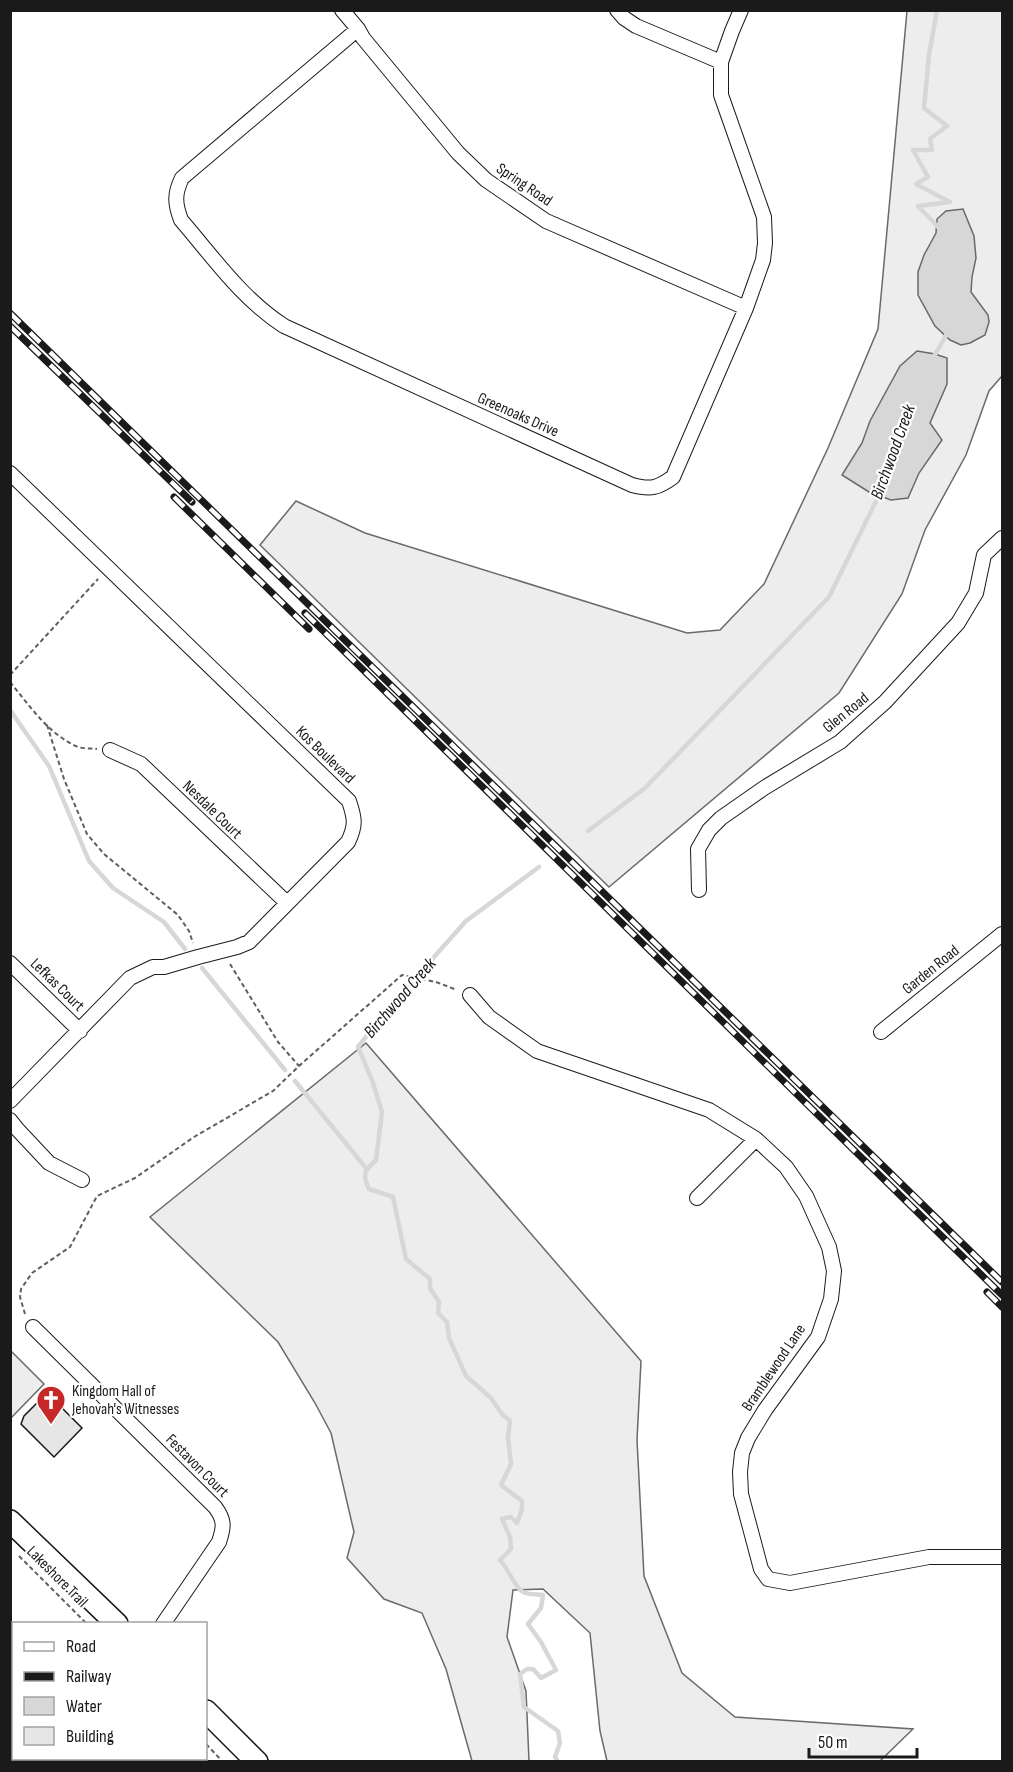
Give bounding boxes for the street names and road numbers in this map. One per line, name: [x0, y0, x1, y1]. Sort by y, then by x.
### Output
street label: Spring Road: [492, 159, 556, 211]
street label: Greenoaks Drive: [474, 389, 562, 441]
street label: Glen Road: [819, 689, 873, 737]
street label: Kos Boulevard: [292, 722, 358, 788]
street label: Nesdale Court: [178, 777, 246, 843]
street label: Garden Road: [899, 941, 963, 999]
street label: Lefkas Court: [26, 955, 88, 1016]
street label: Bramblewood Lane: [738, 1321, 810, 1415]
street label: Festavon Court: [161, 1430, 233, 1502]
street label: Lakeshore Trail: [22, 1542, 92, 1612]

